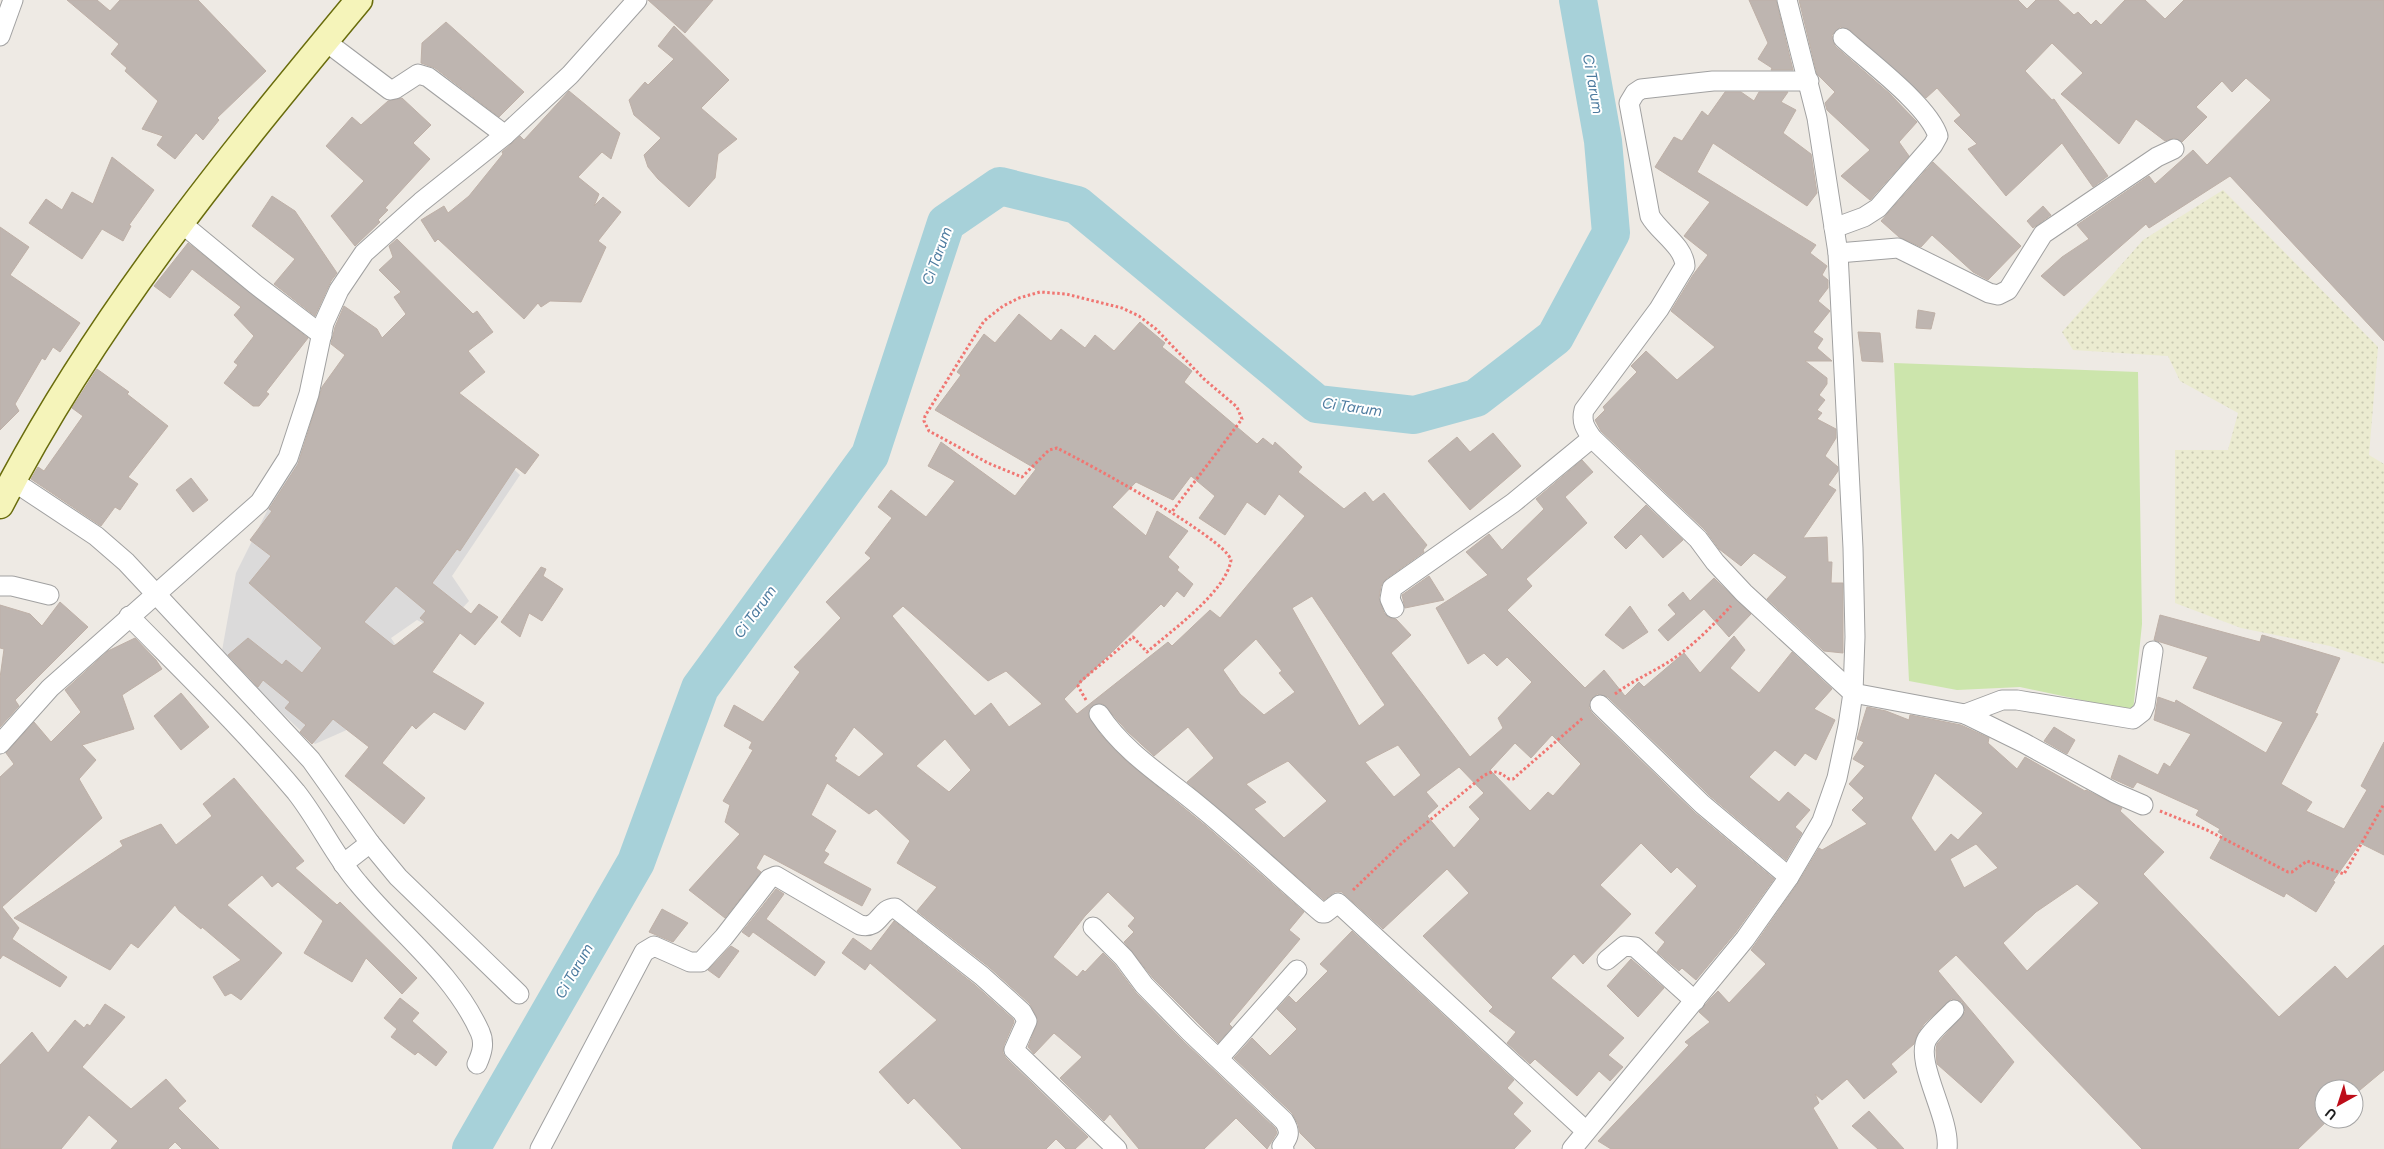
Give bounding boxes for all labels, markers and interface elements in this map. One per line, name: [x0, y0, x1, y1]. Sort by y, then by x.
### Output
water label: Ci Tarum: [1579, 53, 1607, 116]
water label: Ci Tarum: [918, 224, 956, 287]
water label: Ci Tarum: [1321, 394, 1383, 420]
water label: Ci Tarum: [730, 582, 780, 642]
water label: Ci Tarum: [551, 940, 597, 1002]
north arrow: [2314, 1079, 2364, 1129]
text: U: [2322, 1104, 2340, 1123]

